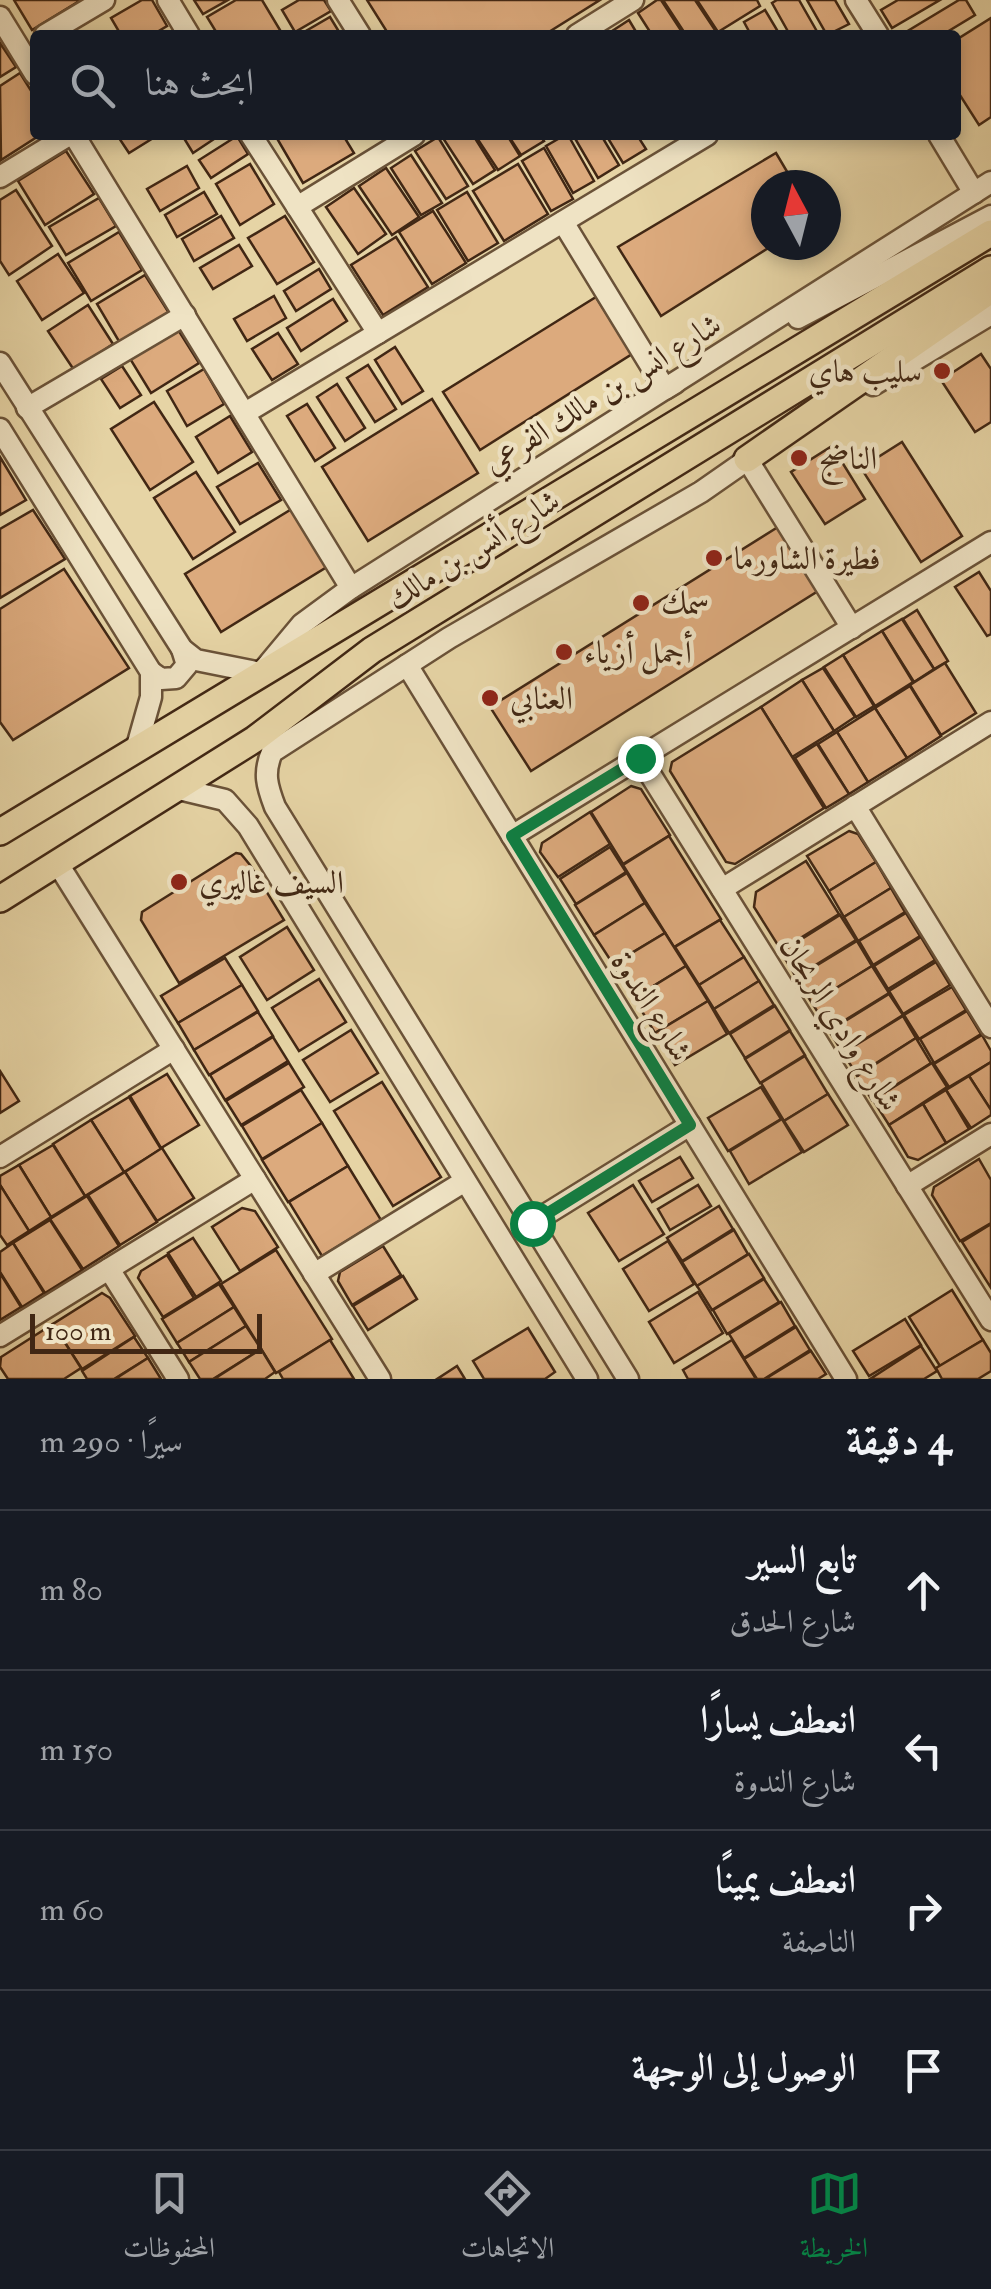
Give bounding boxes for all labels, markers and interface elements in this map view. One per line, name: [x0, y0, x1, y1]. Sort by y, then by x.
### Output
search box: [30, 30, 961, 140]
icon: search: [65, 58, 120, 113]
text: ابحث هنا: [145, 59, 254, 107]
north arrow: [751, 170, 841, 260]
street label: شارع انس بن مالك الفرعي: [476, 305, 732, 488]
place label: سليب هاي: [808, 352, 922, 396]
marker: سليب هاي: [931, 360, 953, 382]
place label: الناضج: [819, 439, 877, 485]
marker: الناضج: [788, 447, 810, 469]
street label: شارع أنس بن مالك: [378, 478, 571, 624]
place label: فطيرة الشاورما: [734, 539, 881, 579]
marker: فطيرة الشاورما: [703, 547, 725, 569]
place label: سمك: [661, 584, 710, 624]
marker: سمك: [630, 592, 652, 614]
place label: أجمل أزياء: [584, 630, 692, 675]
marker: أجمل أزياء: [553, 641, 575, 663]
place label: العنابي: [510, 679, 573, 724]
marker: العنابي: [479, 687, 501, 709]
route end: [618, 736, 664, 782]
place label: السيف غاليري: [199, 863, 344, 907]
marker: السيف غاليري: [168, 871, 190, 893]
street label: شارع وادي الريحان: [765, 928, 910, 1122]
street label: شارع الندوة: [597, 944, 701, 1072]
route start: [510, 1201, 556, 1247]
scale bar: [30, 1309, 262, 1354]
text: 100 m: [45, 1314, 111, 1349]
text: 4 دقيقة: [846, 1415, 951, 1467]
text: سيرًا · 290 m: [40, 1422, 183, 1462]
text: تابع السير: [749, 1536, 856, 1584]
icon: ahead: [896, 1563, 951, 1618]
text: 80 m: [40, 1570, 103, 1610]
text: شارع الحدق: [730, 1602, 856, 1642]
text: انعطف يسارًا: [700, 1696, 856, 1744]
icon: left: [896, 1723, 951, 1778]
text: 150 m: [40, 1730, 113, 1770]
text: شارع الندوة: [734, 1762, 856, 1802]
text: انعطف يمينًا: [716, 1856, 856, 1904]
icon: right: [896, 1883, 951, 1938]
text: 60 m: [40, 1890, 104, 1930]
text: الناصفة: [782, 1922, 856, 1962]
icon: arrive: [896, 2043, 951, 2098]
text: الوصول إلى الوجهة: [632, 2044, 856, 2092]
tab: المحفوظات: [123, 2166, 215, 2275]
tab: الاتجاهات: [461, 2166, 554, 2275]
tab: الخريطة: [800, 2166, 868, 2275]

